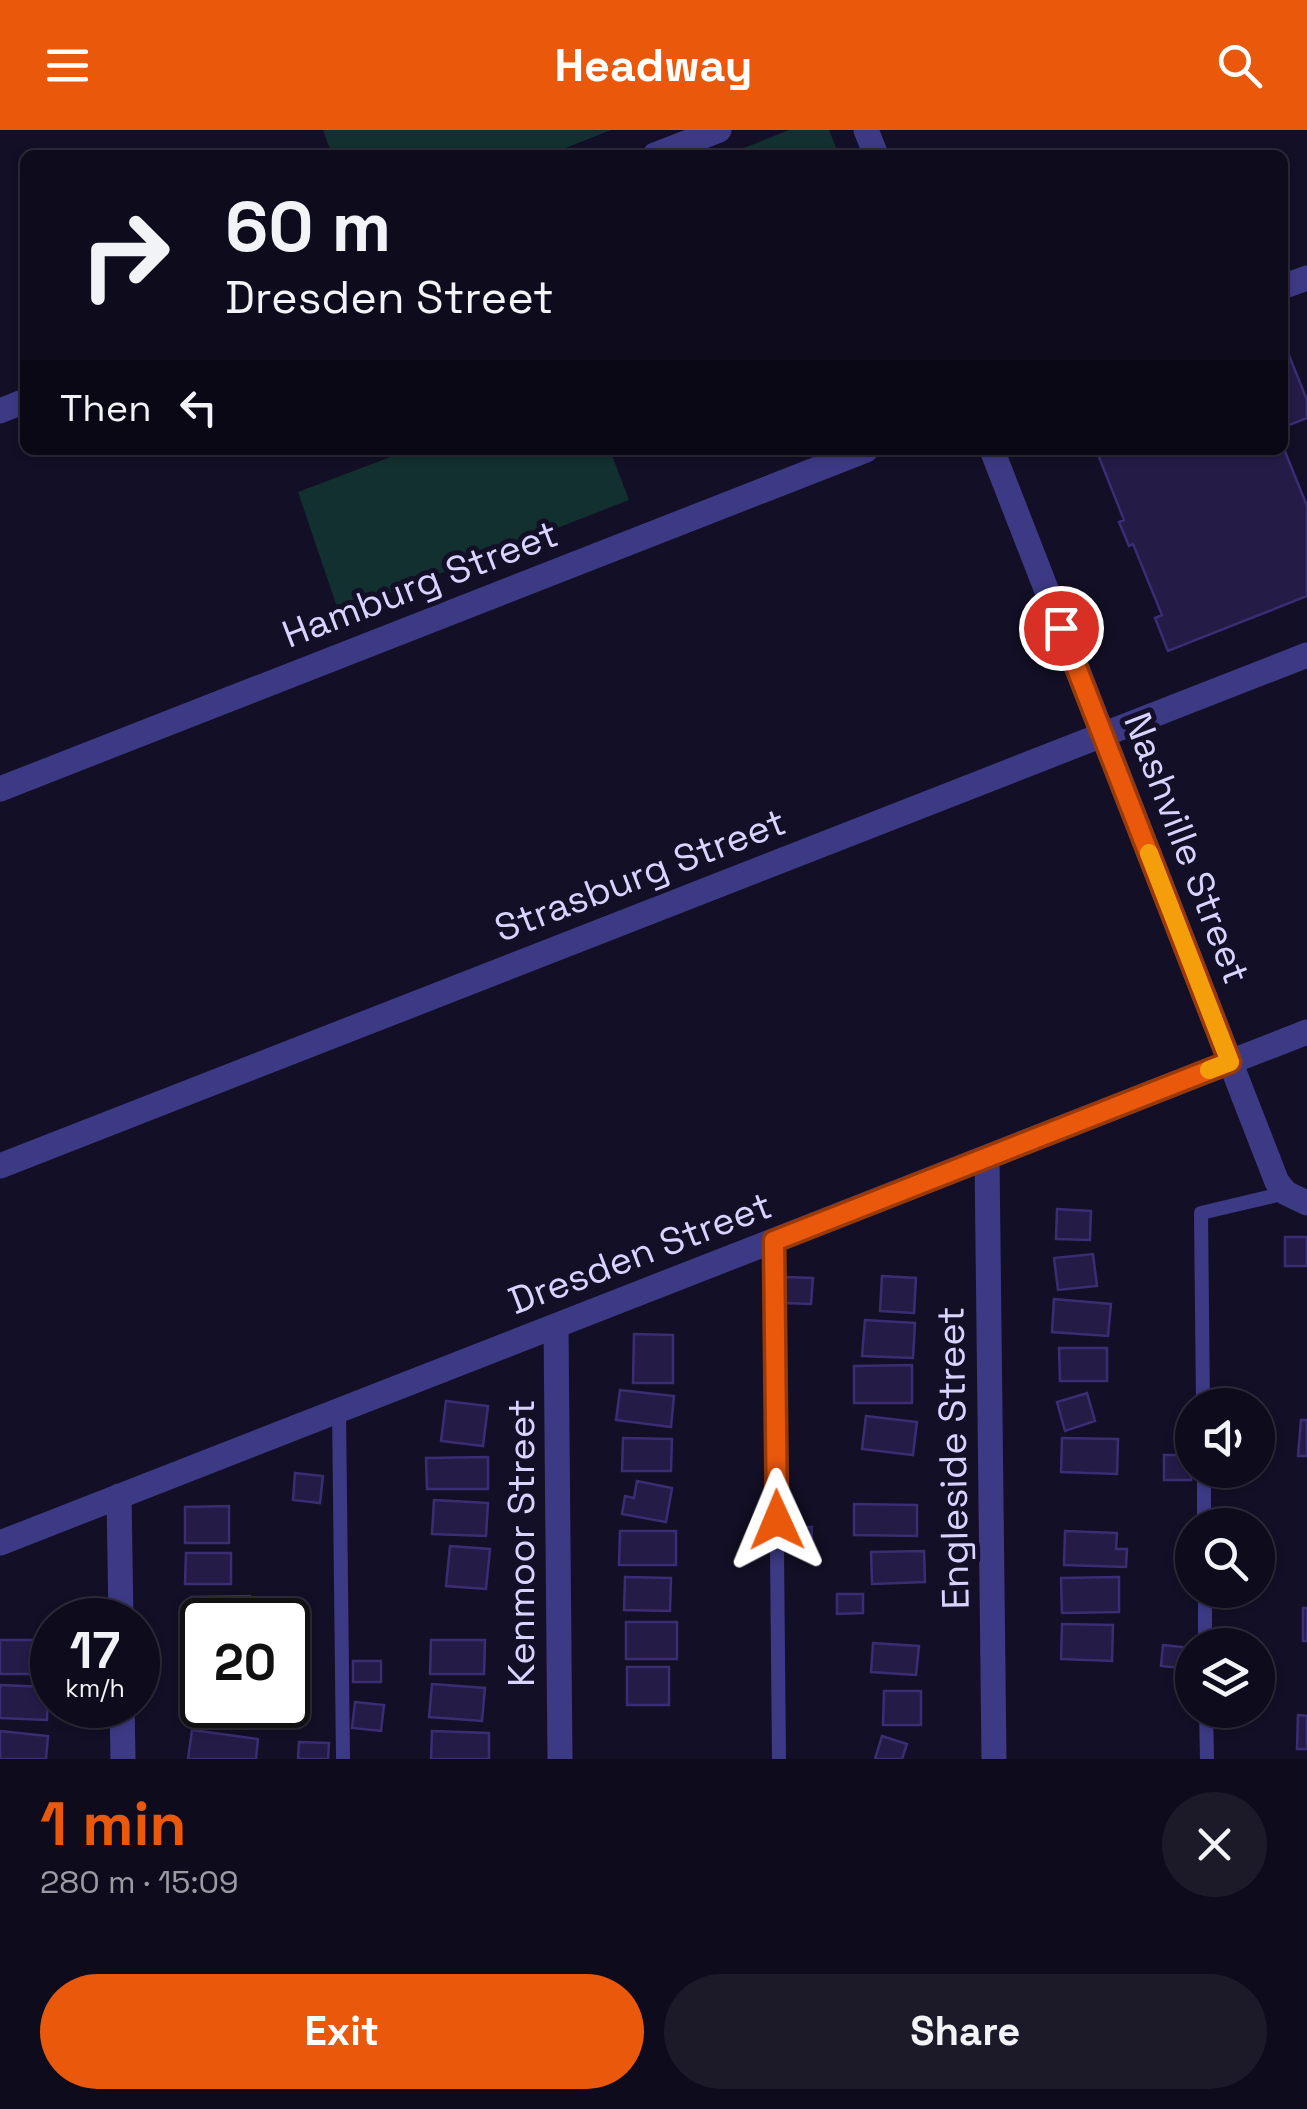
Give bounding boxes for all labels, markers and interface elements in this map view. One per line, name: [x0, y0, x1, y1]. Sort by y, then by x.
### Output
text: Headway: [554, 37, 753, 94]
icon: menu: [40, 38, 95, 93]
icon: search: [1212, 38, 1267, 93]
text: 60 m: [225, 182, 391, 271]
icon: right: [60, 190, 190, 320]
text: Dresden Street: [225, 269, 554, 326]
icon: left: [171, 380, 226, 435]
text: Then: [60, 384, 151, 432]
street label: Hamburg Street: [276, 509, 564, 659]
pin: [1019, 586, 1104, 671]
icon: arrive: [1034, 601, 1089, 656]
street label: Nashville Street: [1113, 706, 1261, 990]
street label: Strasburg Street: [488, 797, 792, 953]
street label: Dresden Street: [502, 1181, 778, 1325]
street label: Engleside Street: [926, 1306, 980, 1610]
map controls: [1175, 1388, 1275, 1728]
button: sound: [1175, 1388, 1275, 1488]
street label: Kenmoor Street: [497, 1399, 545, 1687]
position arrow: [725, 1468, 829, 1572]
button: search: [1175, 1508, 1275, 1608]
speed limit sign: 20: [180, 1598, 310, 1728]
text: 17: [70, 1619, 120, 1683]
button: layers: [1175, 1628, 1275, 1728]
text: km/h: [65, 1672, 125, 1704]
text: 1 min: [40, 1786, 187, 1863]
button: close: [1162, 1792, 1267, 1897]
text: 280 m · 15:09: [40, 1862, 239, 1902]
button: Exit: [40, 1974, 644, 2089]
button: Share: [664, 1974, 1267, 2089]

